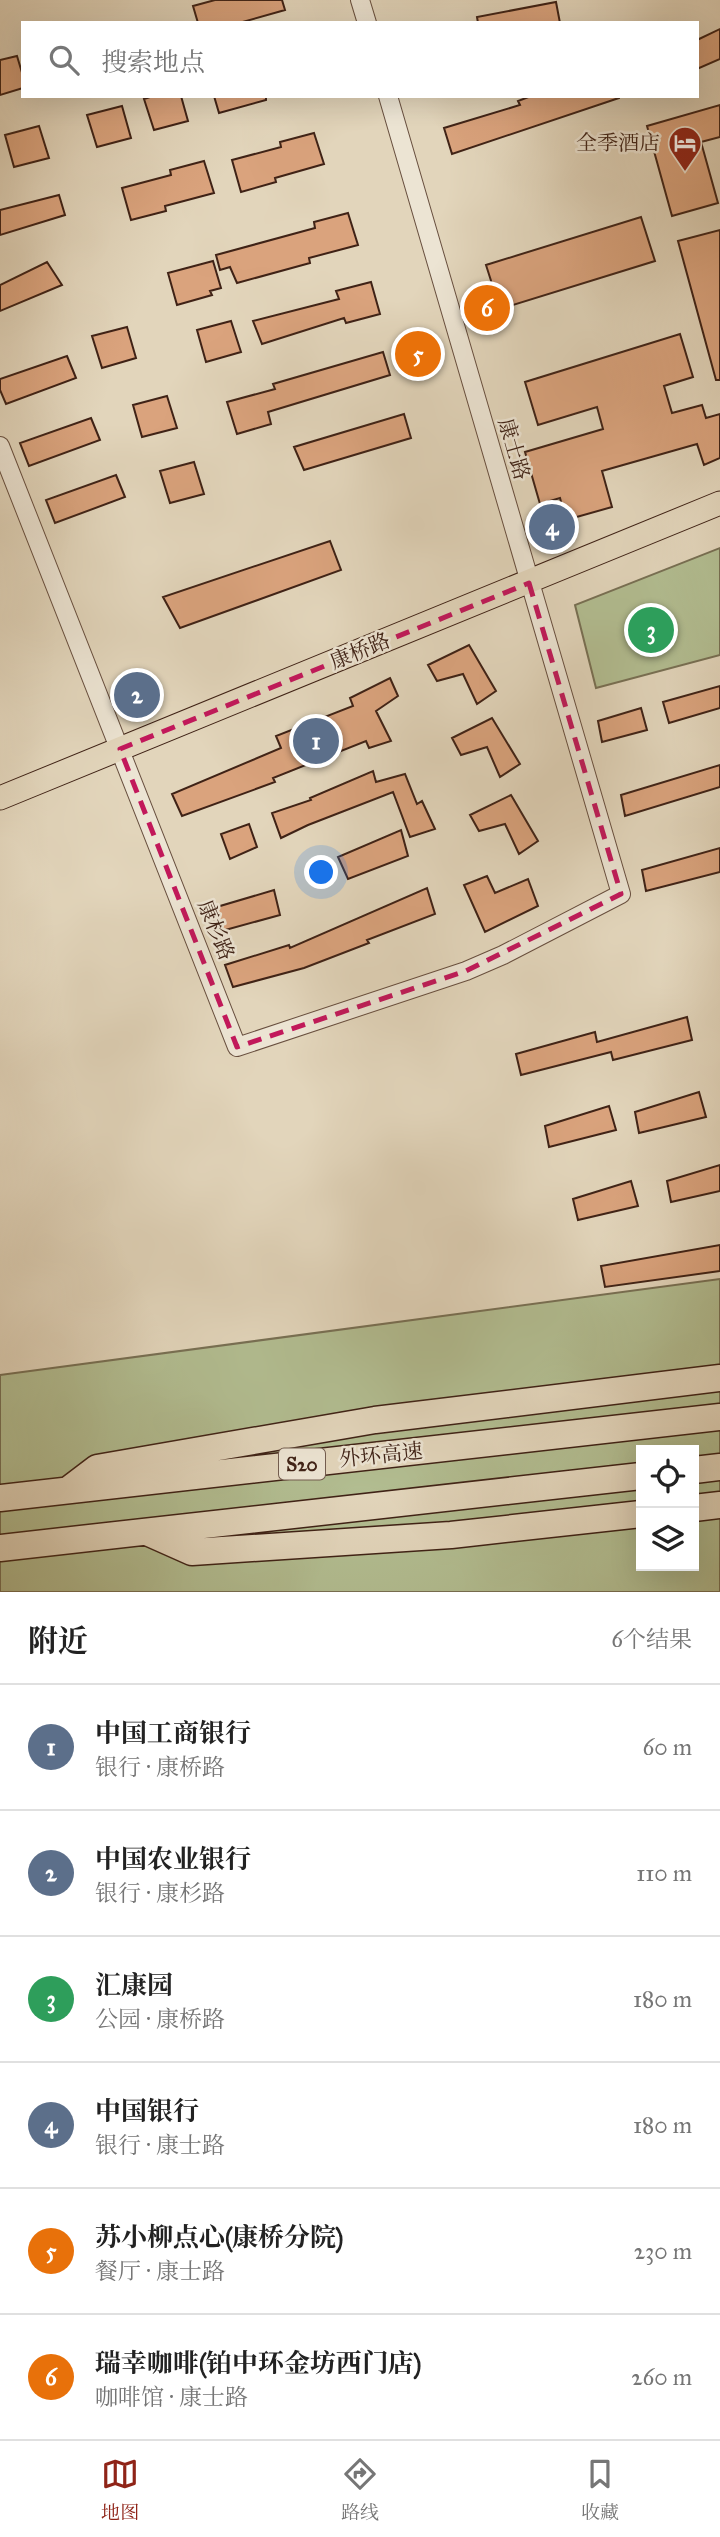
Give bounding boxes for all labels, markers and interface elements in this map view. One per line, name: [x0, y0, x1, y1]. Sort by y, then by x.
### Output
search box: [21, 21, 699, 98]
icon: search: [45, 41, 83, 79]
text: 搜索地点: [101, 46, 205, 78]
hotel icon: 全季酒店: [666, 124, 704, 173]
place label: 全季酒店: [576, 130, 660, 156]
pin: 6: [464, 282, 510, 334]
pin: 5: [395, 328, 441, 380]
street label: 康士路: [493, 415, 535, 483]
pin: 4: [529, 501, 575, 553]
pin: 3: [628, 604, 674, 656]
street label: 康桥路: [326, 627, 394, 675]
pin: 2: [114, 669, 160, 721]
pin: 1: [293, 715, 339, 767]
your location: [304, 855, 338, 889]
street label: 康杉路: [192, 896, 240, 964]
street label: 外环高速: [338, 1438, 424, 1472]
map controls: [636, 1445, 699, 1571]
button: locate: [636, 1445, 699, 1508]
road number: S20: [279, 1448, 325, 1480]
button: layers: [636, 1508, 699, 1571]
text: 附近: [28, 1623, 88, 1659]
text: 6个结果: [611, 1625, 692, 1653]
text: 中国工商银行: [95, 1717, 251, 1749]
text: 1: [46, 1733, 56, 1761]
text: 60 m: [643, 1733, 692, 1761]
text: 银行 · 康桥路: [95, 1753, 225, 1781]
text: 中国农业银行: [95, 1843, 251, 1875]
text: 2: [45, 1859, 57, 1887]
text: 110 m: [636, 1859, 692, 1887]
text: 银行 · 康杉路: [95, 1879, 225, 1907]
text: 汇康园: [95, 1969, 173, 2001]
text: 3: [46, 1985, 56, 2013]
text: 180 m: [633, 1985, 692, 2013]
text: 公园 · 康桥路: [95, 2005, 225, 2033]
text: 中国银行: [95, 2095, 199, 2127]
text: 4: [45, 2111, 57, 2139]
text: 180 m: [633, 2111, 692, 2139]
text: 银行 · 康士路: [95, 2131, 225, 2159]
text: 苏小柳点心(康桥分院): [95, 2221, 344, 2253]
text: 5: [46, 2237, 56, 2265]
text: 230 m: [634, 2237, 692, 2265]
text: 餐厅 · 康士路: [95, 2257, 225, 2285]
text: 瑞幸咖啡(铂中环金坊西门店): [95, 2347, 422, 2379]
text: 6: [45, 2363, 57, 2391]
text: 260 m: [631, 2363, 692, 2391]
text: 咖啡馆 · 康士路: [95, 2383, 248, 2411]
tab: 地图: [101, 2455, 139, 2524]
tab: 路线: [341, 2455, 379, 2524]
tab: 收藏: [581, 2455, 619, 2524]

